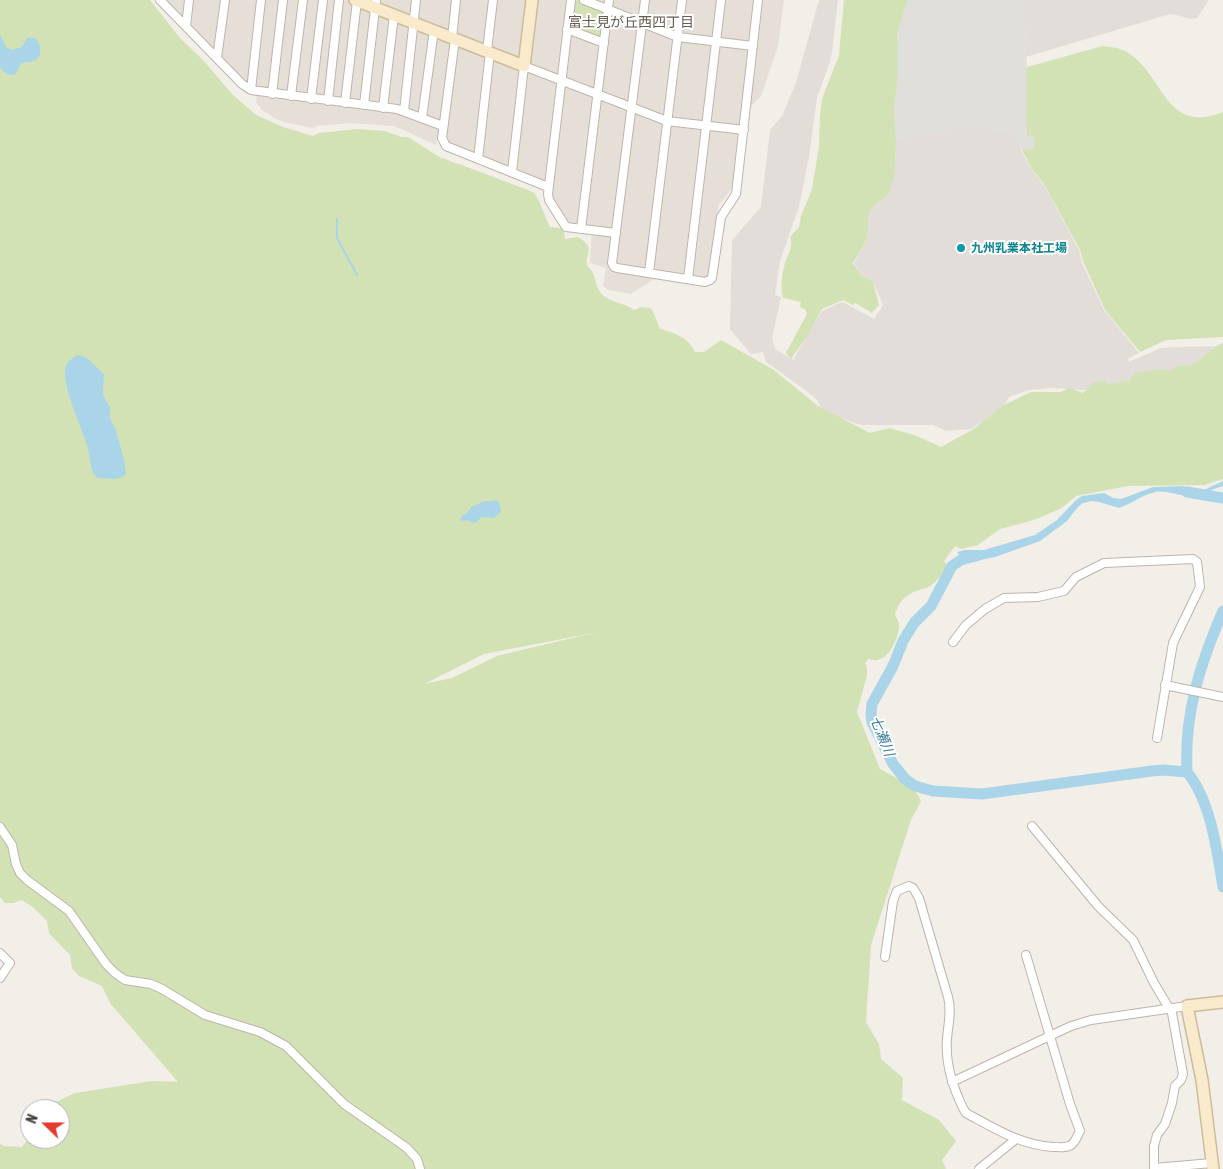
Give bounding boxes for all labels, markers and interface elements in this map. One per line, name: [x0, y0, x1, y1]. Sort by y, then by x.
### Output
district label: 富士見が丘西四丁目: [568, 15, 694, 31]
place label: 九州乳業本社工場: [971, 241, 1067, 255]
marker: 九州乳業本社工場: [955, 242, 967, 254]
water label: 七瀬川: [866, 713, 898, 759]
north arrow: [20, 1099, 70, 1149]
text: N: [23, 1112, 41, 1126]

